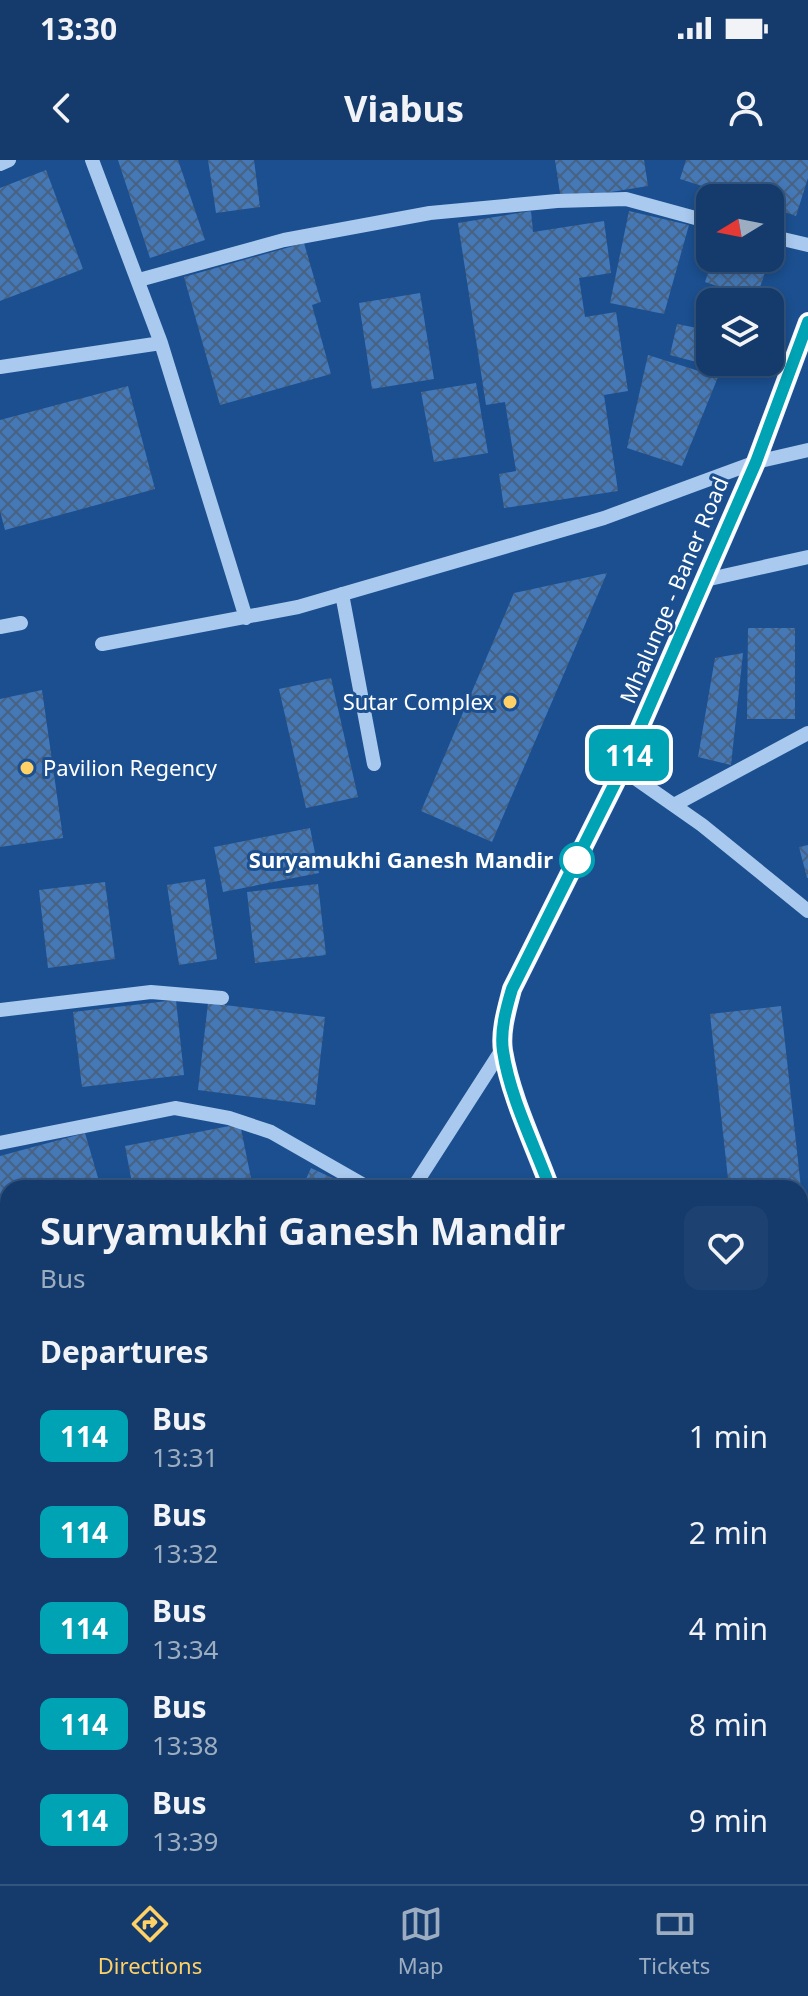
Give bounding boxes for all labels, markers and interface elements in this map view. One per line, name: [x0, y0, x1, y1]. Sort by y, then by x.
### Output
text: 13:30: [40, 8, 117, 49]
text: Viabus: [344, 84, 464, 133]
icon: back: [40, 86, 84, 130]
icon: person: [724, 86, 768, 130]
north arrow: [696, 184, 784, 272]
map controls: [696, 184, 784, 376]
button: layers: [696, 288, 784, 376]
street label: Mhalunge - Baner Road: [612, 472, 734, 708]
place label: Sutar Complex: [343, 686, 494, 716]
marker: Sutar Complex: [501, 693, 519, 711]
line badge: 114: [583, 729, 675, 781]
text: 114: [605, 736, 653, 774]
place label: Pavilion Regency: [43, 752, 218, 782]
marker: Pavilion Regency: [18, 759, 36, 777]
marker: Suryamukhi Ganesh Mandir: [560, 843, 594, 877]
place label: Suryamukhi Ganesh Mandir: [249, 844, 553, 874]
text: Suryamukhi Ganesh Mandir: [40, 1204, 565, 1256]
button: heart: [684, 1206, 768, 1290]
text: Bus: [40, 1260, 85, 1296]
text: Departures: [40, 1331, 209, 1372]
text: Bus: [152, 1398, 207, 1439]
text: 1 min: [689, 1416, 768, 1457]
text: 114: [60, 1417, 108, 1455]
text: 13:31: [152, 1439, 218, 1475]
text: Bus: [152, 1494, 207, 1535]
text: 2 min: [689, 1512, 768, 1553]
text: 114: [60, 1513, 108, 1551]
text: 13:32: [152, 1535, 218, 1571]
text: Bus: [152, 1590, 207, 1631]
text: 4 min: [689, 1608, 768, 1649]
text: 114: [60, 1609, 108, 1647]
text: 13:34: [152, 1631, 218, 1667]
text: Bus: [152, 1686, 207, 1727]
text: 8 min: [689, 1704, 768, 1745]
text: 114: [60, 1705, 108, 1743]
text: 13:38: [152, 1727, 218, 1763]
text: Bus: [152, 1782, 207, 1823]
text: 9 min: [689, 1800, 768, 1841]
text: 114: [60, 1801, 108, 1839]
text: 13:39: [152, 1823, 218, 1859]
tab: Directions: [98, 1902, 202, 1980]
tab: Map: [398, 1902, 444, 1980]
tab: Tickets: [639, 1902, 710, 1980]

